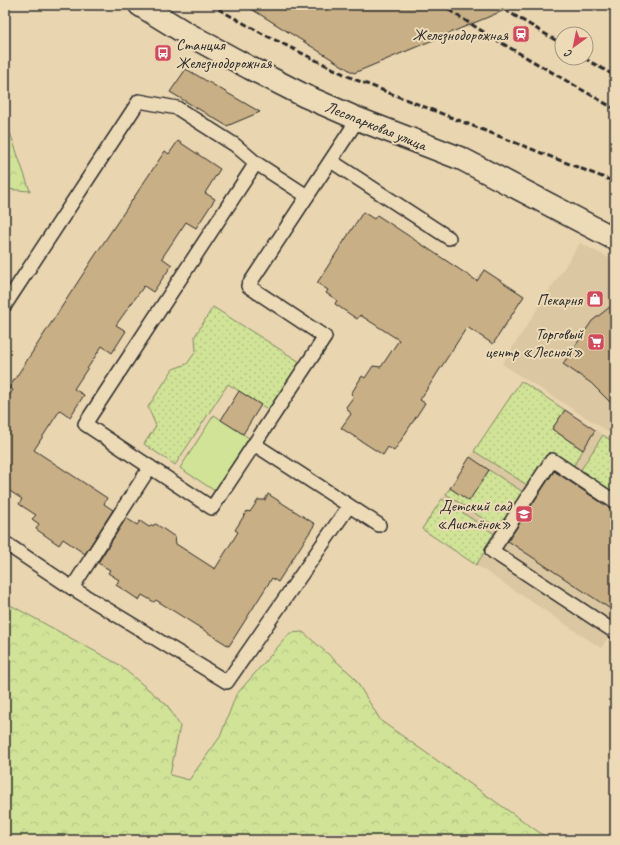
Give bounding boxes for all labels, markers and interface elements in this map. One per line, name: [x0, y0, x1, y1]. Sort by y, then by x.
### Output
station icon: Железнодорожная: [511, 24, 531, 44]
place label: Железнодорожная: [412, 25, 509, 45]
north arrow: [554, 26, 594, 66]
place label: Станция Железнодорожная: [176, 35, 273, 73]
bus stop icon: Станция Железнодорожная: [153, 43, 173, 63]
text: С: [561, 46, 575, 62]
street label: Лесопарковая улица: [322, 97, 430, 156]
shop icon: Пекарня: [585, 289, 605, 309]
place label: Пекарня: [537, 290, 583, 310]
place label: Торговый центр «Лесной»: [485, 324, 584, 362]
supermarket icon: Торговый центр «Лесной»: [586, 332, 606, 352]
place label: Детский сад «Аистёнок»: [437, 496, 513, 534]
school or university icon: Детский сад «Аистёнок»: [514, 504, 534, 524]

